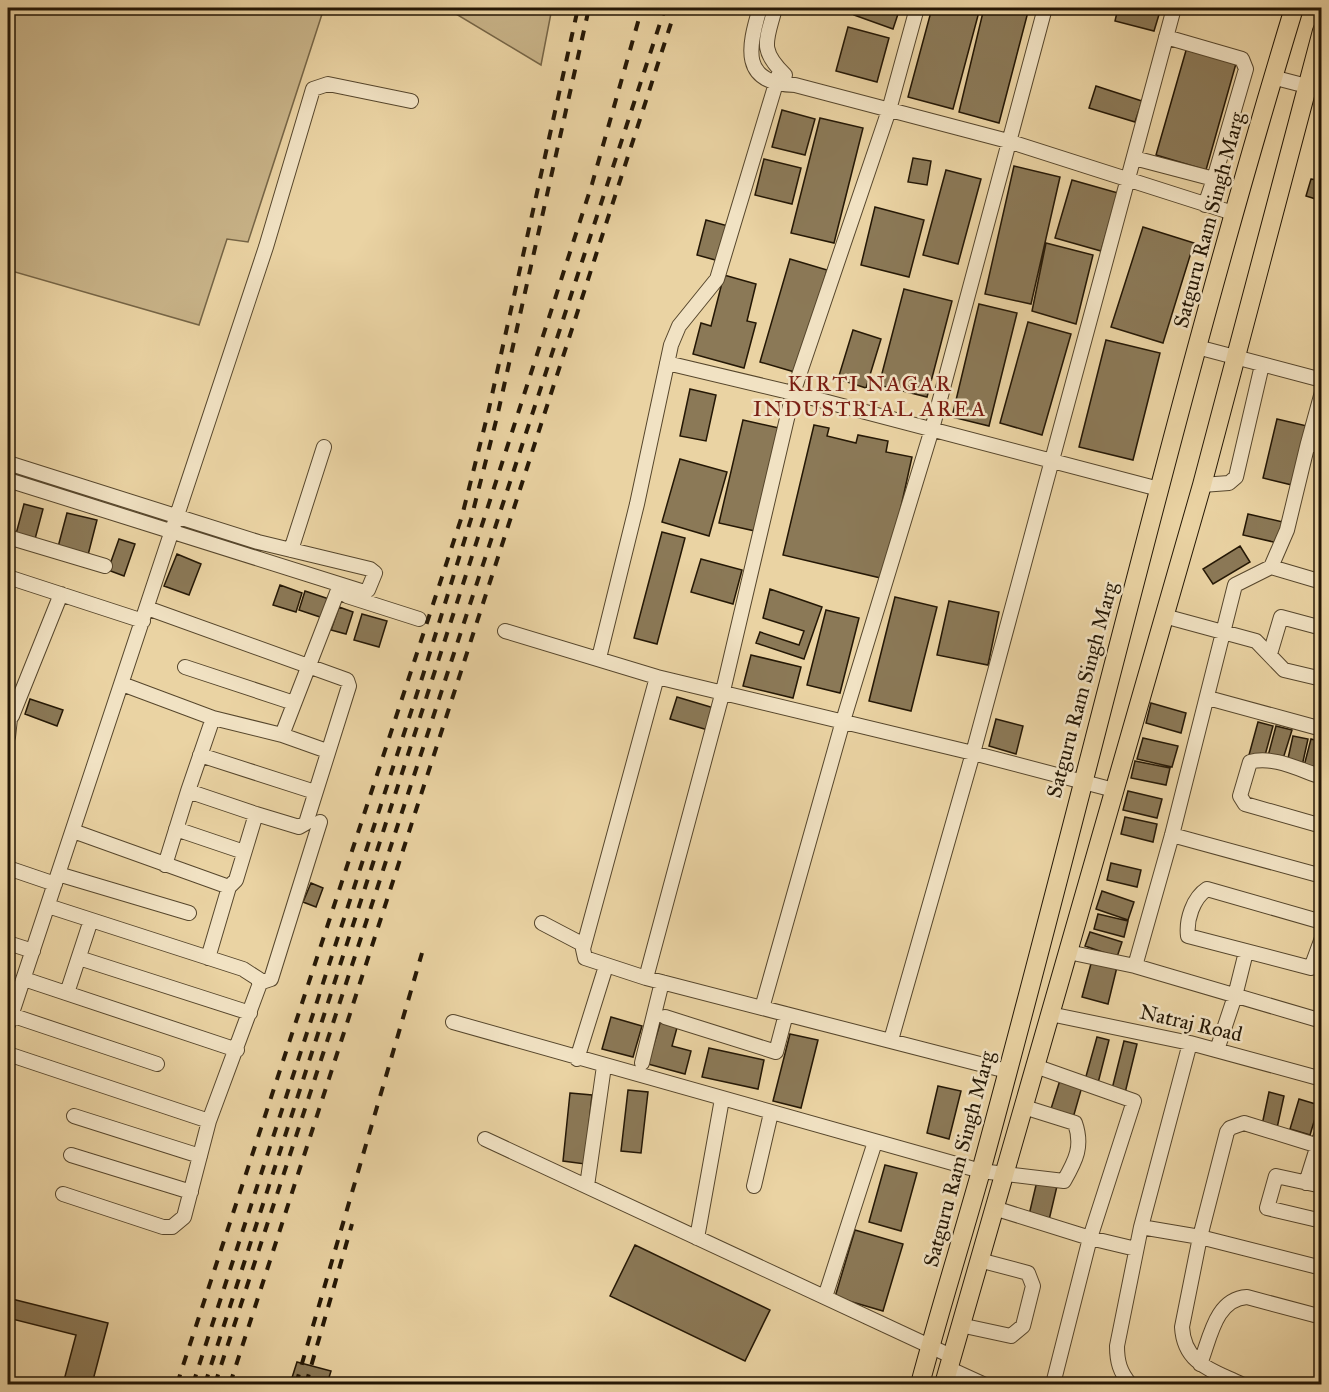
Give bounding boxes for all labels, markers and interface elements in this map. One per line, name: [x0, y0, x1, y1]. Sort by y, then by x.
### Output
street label: Satguru Ram Singh Marg: [1168, 109, 1250, 331]
district label: KIRTI NAGAR INDUSTRIAL AREA: [753, 370, 987, 422]
street label: Satguru Ram Singh Marg: [1041, 579, 1123, 801]
street label: Natraj Road: [1137, 999, 1245, 1048]
street label: Satguru Ram Singh Marg: [918, 1048, 1000, 1270]

